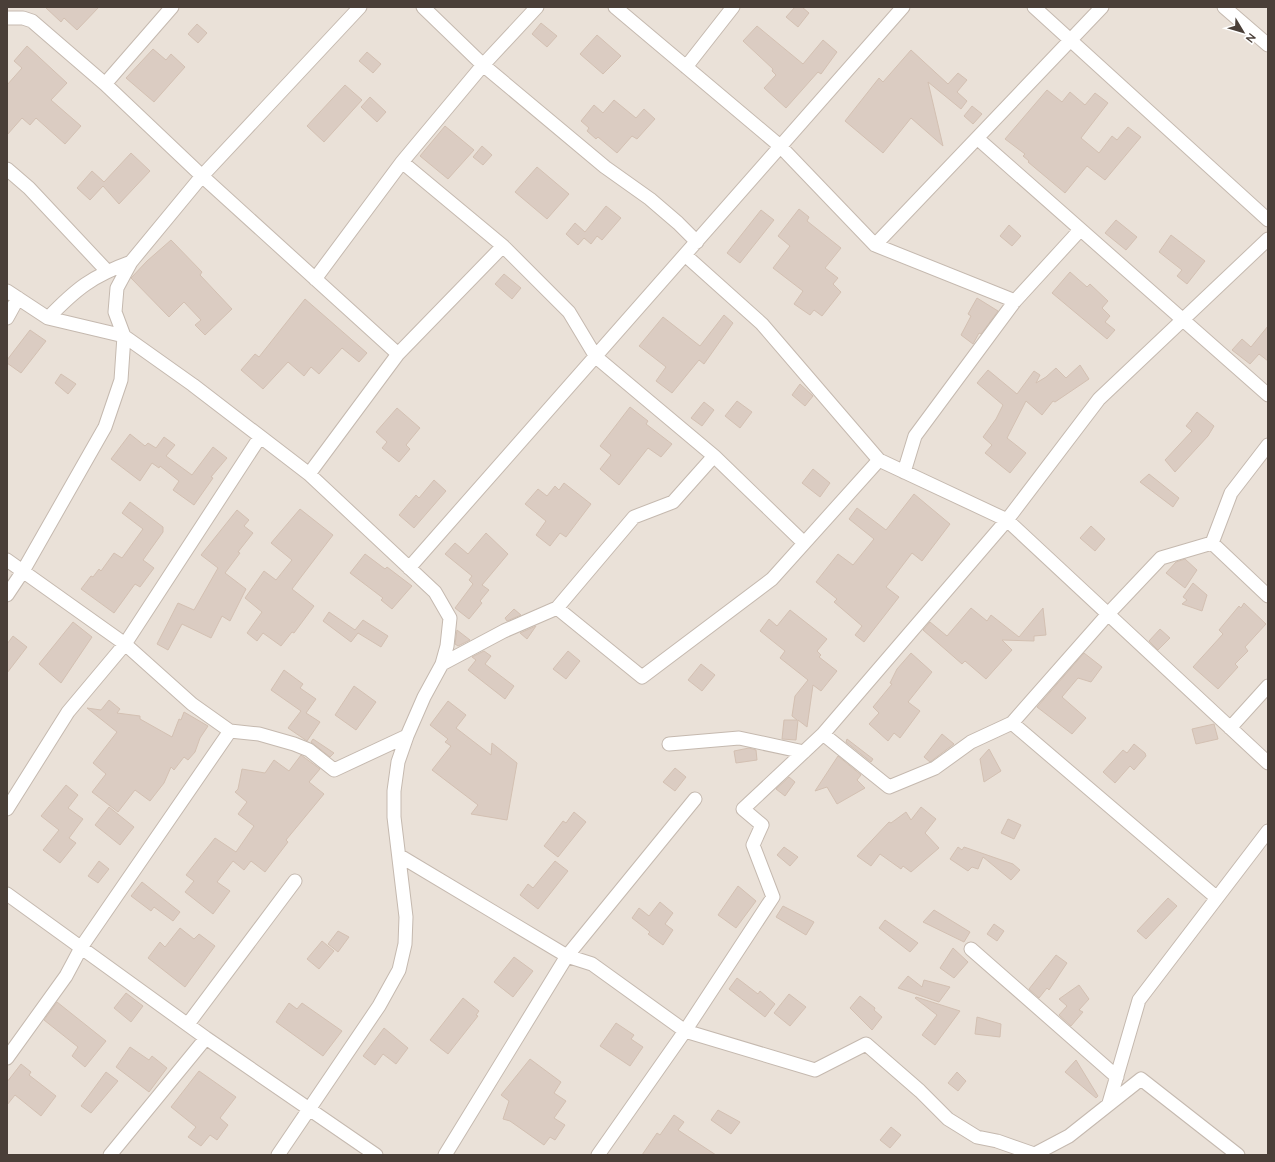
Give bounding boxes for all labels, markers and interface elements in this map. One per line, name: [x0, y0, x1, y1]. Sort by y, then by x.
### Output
north arrow: [1223, 12, 1263, 52]
text: N: [1244, 31, 1259, 46]

